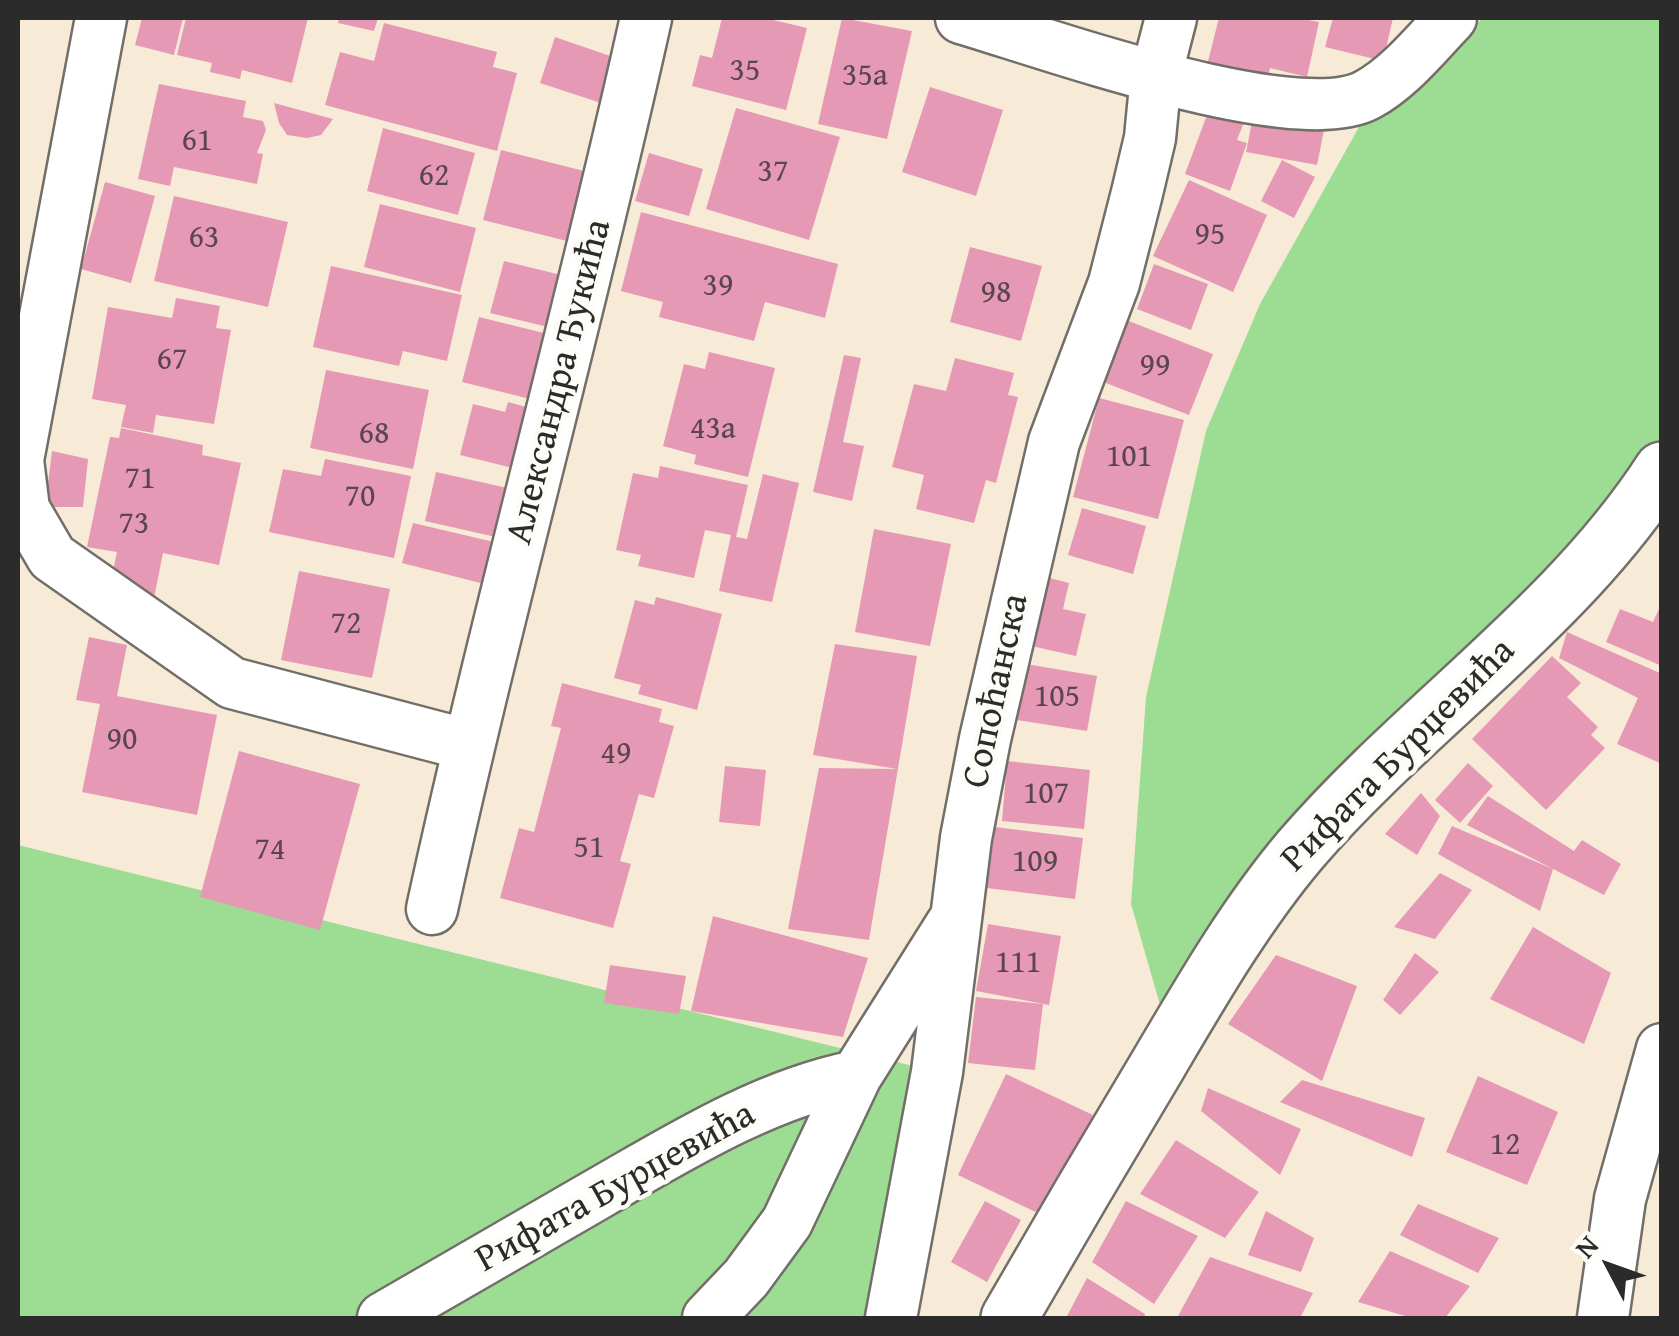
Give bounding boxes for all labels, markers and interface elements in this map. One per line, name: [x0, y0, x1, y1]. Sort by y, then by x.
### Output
house number: 35: [730, 53, 760, 91]
house number: 35a: [842, 58, 888, 96]
house number: 61: [182, 123, 212, 161]
house number: 37: [758, 154, 788, 192]
house number: 62: [419, 158, 449, 196]
street label: Александра Ђукића: [498, 215, 622, 549]
house number: 95: [1195, 217, 1225, 255]
house number: 63: [189, 220, 219, 258]
house number: 39: [703, 268, 733, 306]
house number: 98: [981, 275, 1011, 313]
house number: 67: [157, 342, 187, 380]
house number: 99: [1140, 348, 1170, 386]
house number: 43a: [690, 411, 736, 449]
house number: 68: [359, 416, 389, 454]
house number: 101: [1106, 439, 1152, 477]
house number: 71: [125, 461, 155, 499]
house number: 70: [345, 479, 375, 517]
house number: 73: [119, 506, 149, 544]
street label: Сопоћанска: [954, 590, 1040, 792]
house number: 72: [331, 606, 361, 644]
street label: Рифата Бурџевића: [1272, 629, 1526, 883]
house number: 105: [1034, 679, 1080, 717]
house number: 90: [107, 722, 137, 760]
house number: 49: [601, 736, 631, 774]
house number: 107: [1023, 776, 1069, 814]
house number: 51: [574, 830, 604, 868]
house number: 74: [255, 832, 285, 870]
house number: 109: [1012, 844, 1058, 882]
house number: 111: [995, 945, 1041, 983]
street label: Рифата Бурџевића: [468, 1092, 764, 1284]
house number: 12: [1490, 1127, 1520, 1165]
north arrow: [1559, 1216, 1659, 1316]
text: N: [1564, 1225, 1608, 1267]

